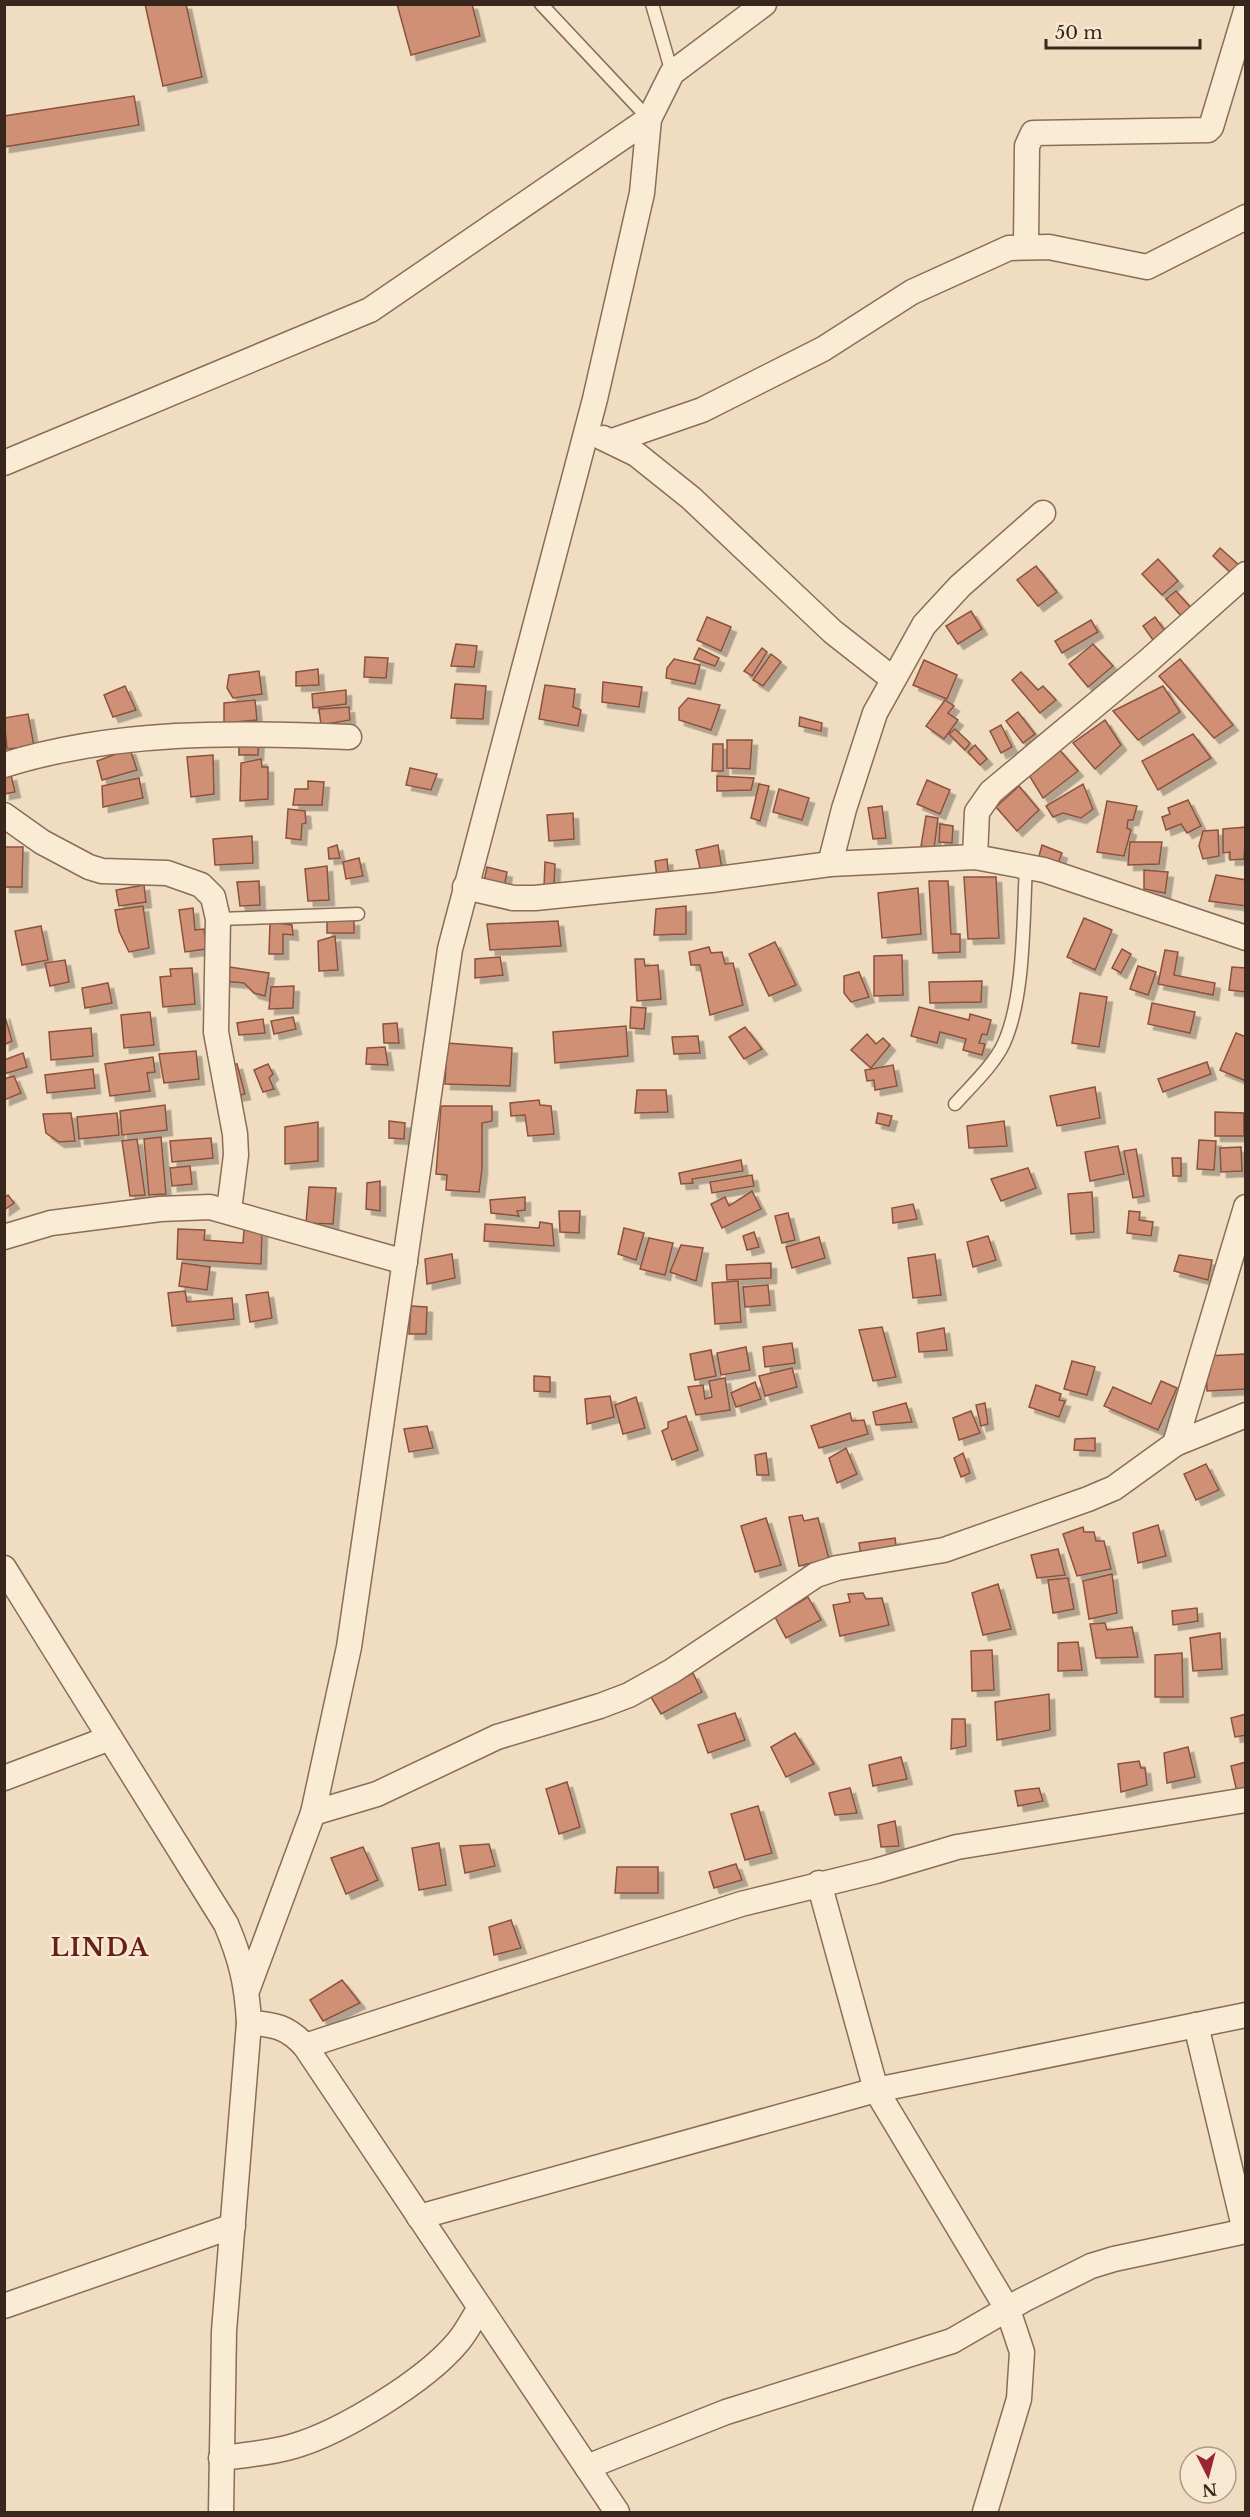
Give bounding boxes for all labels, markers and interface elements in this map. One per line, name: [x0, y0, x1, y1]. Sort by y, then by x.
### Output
scale bar: [1046, 12, 1200, 50]
text: 50 m: [1055, 22, 1103, 44]
district label: LINDA: [50, 1933, 150, 1962]
north arrow: [1178, 2445, 1238, 2505]
text: N: [1201, 2479, 1218, 2501]

